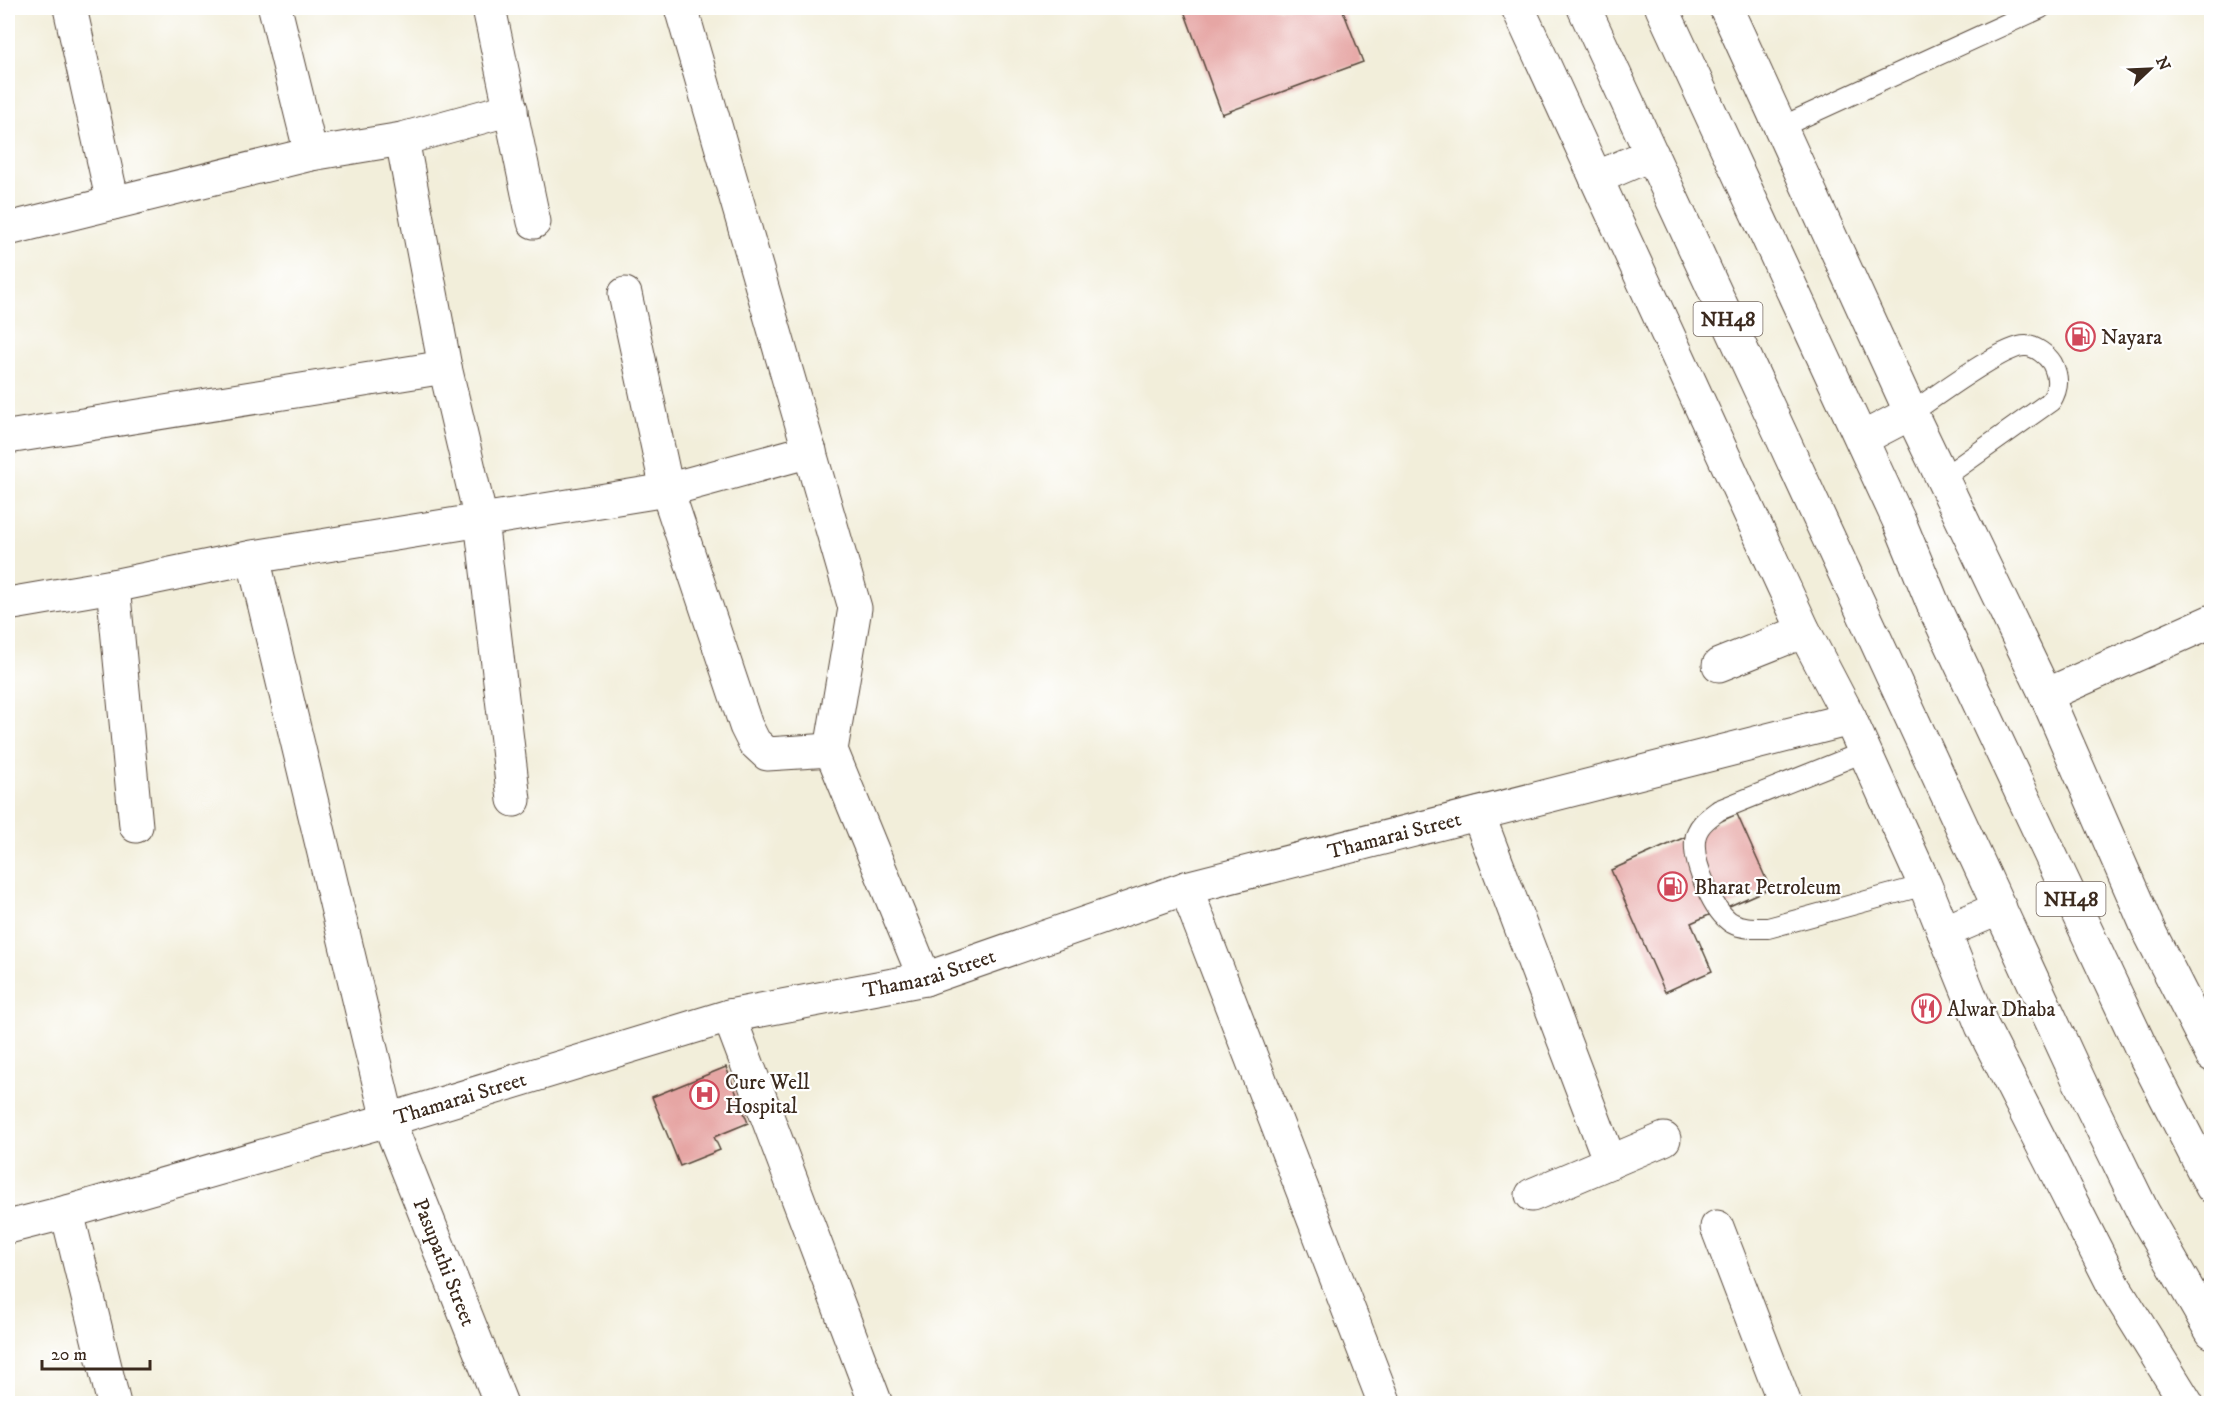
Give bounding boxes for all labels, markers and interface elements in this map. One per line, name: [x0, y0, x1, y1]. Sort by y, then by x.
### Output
north arrow: [2120, 39, 2180, 99]
text: N: [2151, 54, 2175, 73]
road number: NH48: [1694, 302, 1762, 336]
fuel station icon: Nayara: [2064, 321, 2096, 353]
place label: Nayara: [2101, 325, 2162, 351]
street label: Thamarai Street: [1325, 806, 1464, 865]
fuel station icon: Bharat Petroleum: [1657, 871, 1689, 903]
place label: Bharat Petroleum: [1694, 875, 1841, 901]
road number: NH48: [2036, 882, 2106, 916]
street label: Thamarai Street: [861, 943, 999, 1004]
restaurant icon: Alwar Dhaba: [1910, 993, 1942, 1025]
place label: Alwar Dhaba: [1947, 997, 2055, 1023]
street label: Thamarai Street: [391, 1067, 530, 1131]
place label: Cure Well Hospital: [725, 1070, 810, 1120]
hospital icon: Cure Well Hospital: [688, 1078, 720, 1110]
street label: Pasupathi Street: [407, 1195, 481, 1330]
scale bar: [42, 1333, 150, 1371]
text: 20 m: [51, 1344, 87, 1366]

